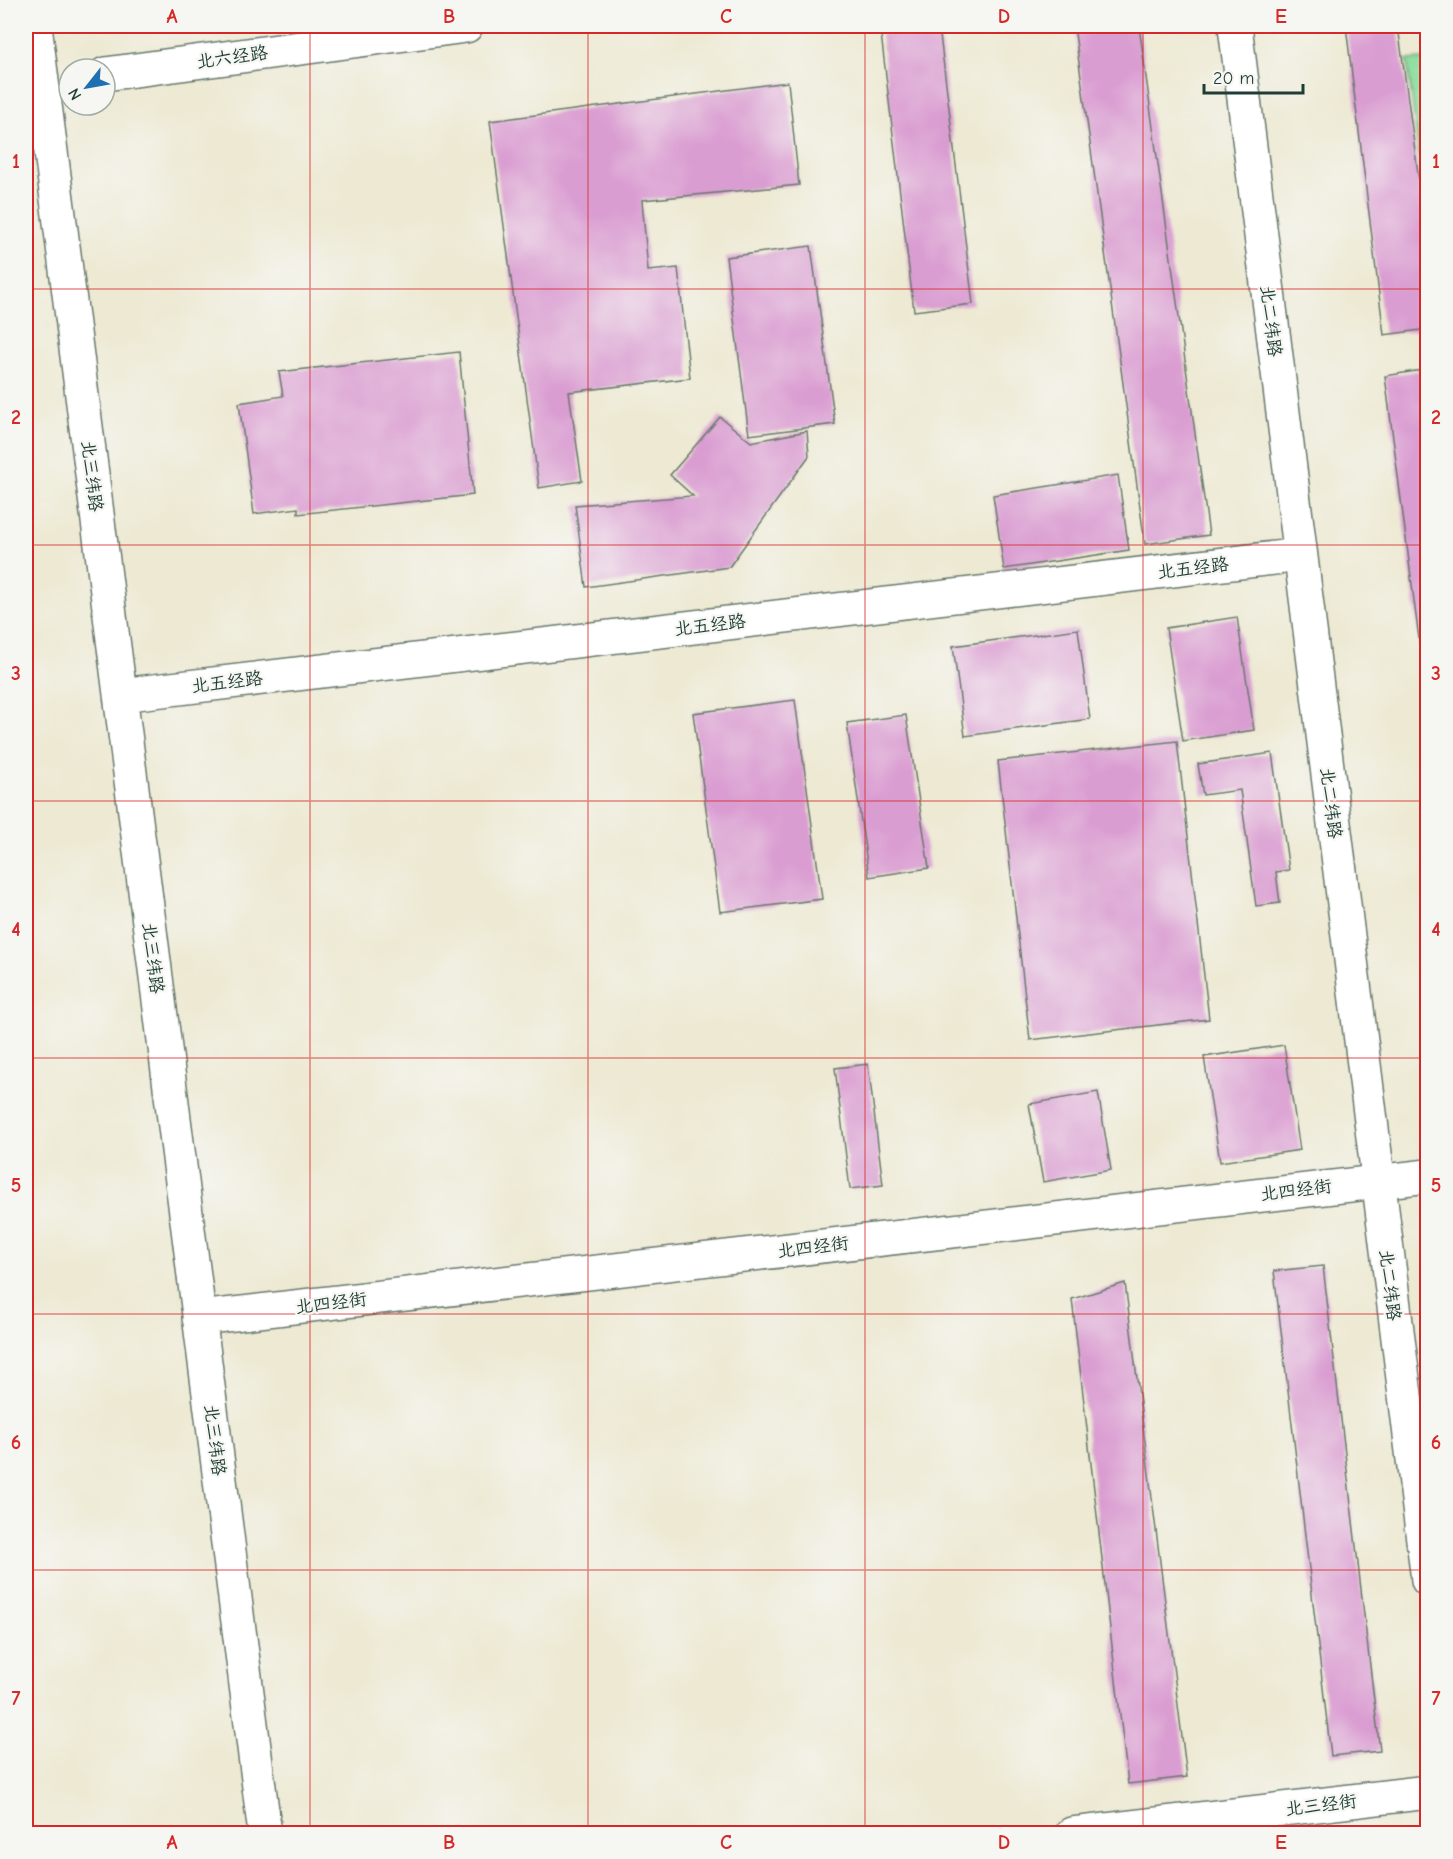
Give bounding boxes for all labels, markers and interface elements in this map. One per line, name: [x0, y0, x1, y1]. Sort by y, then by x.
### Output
text: A: [166, 5, 178, 28]
text: B: [443, 5, 455, 28]
text: C: [720, 5, 732, 28]
text: D: [998, 5, 1010, 28]
text: E: [1275, 5, 1287, 28]
street label: 北六经路: [195, 42, 269, 73]
north arrow: [57, 57, 117, 117]
scale bar: [1204, 57, 1303, 95]
text: 20 m: [1213, 68, 1254, 89]
text: N: [65, 85, 85, 103]
text: 1: [12, 150, 20, 173]
text: 1: [1432, 150, 1440, 173]
street label: 北二纬路: [1256, 284, 1285, 358]
text: 2: [11, 406, 21, 429]
text: 2: [1431, 406, 1441, 429]
street label: 北三纬路: [77, 439, 106, 513]
street label: 北五经路: [1156, 554, 1230, 583]
street label: 北五经路: [673, 611, 747, 640]
text: 3: [11, 662, 21, 685]
text: 3: [1431, 662, 1441, 685]
street label: 北五经路: [190, 668, 264, 697]
street label: 北二纬路: [1316, 766, 1345, 840]
text: 4: [11, 918, 21, 941]
text: 4: [1431, 918, 1441, 941]
street label: 北三纬路: [138, 921, 167, 995]
text: 5: [11, 1174, 21, 1197]
text: 5: [1431, 1174, 1441, 1197]
street label: 北四经街: [1259, 1176, 1333, 1205]
street label: 北四经街: [776, 1233, 850, 1262]
street label: 北二纬路: [1375, 1248, 1404, 1322]
street label: 北四经街: [294, 1289, 368, 1318]
street label: 北三纬路: [200, 1403, 229, 1477]
text: 6: [11, 1431, 21, 1454]
text: 6: [1431, 1431, 1441, 1454]
text: 7: [12, 1687, 21, 1710]
text: 7: [1432, 1687, 1441, 1710]
street label: 北三经街: [1284, 1791, 1358, 1820]
text: A: [166, 1831, 178, 1854]
text: B: [443, 1831, 455, 1854]
text: C: [720, 1831, 732, 1854]
text: D: [998, 1831, 1010, 1854]
text: E: [1275, 1831, 1287, 1854]

